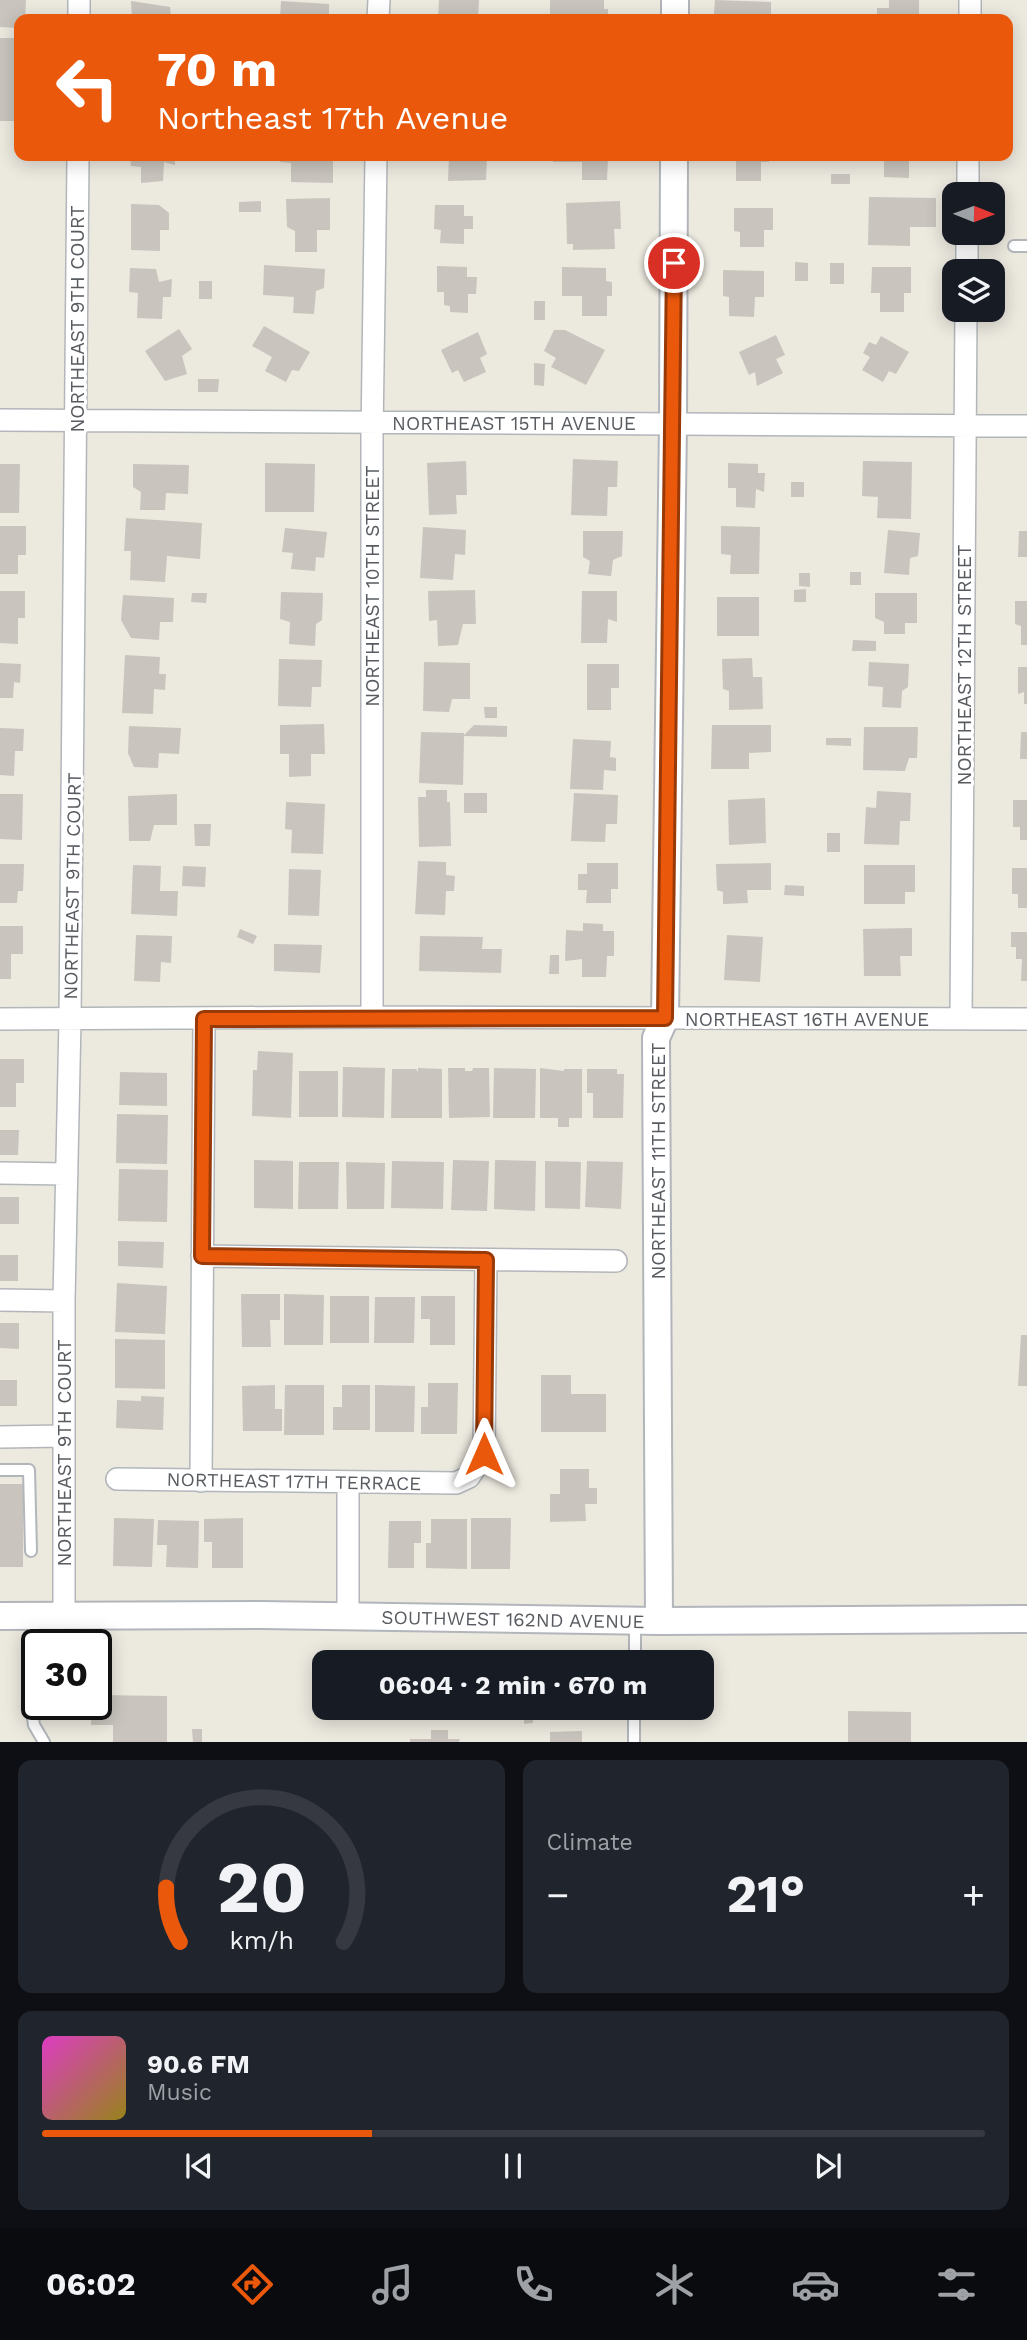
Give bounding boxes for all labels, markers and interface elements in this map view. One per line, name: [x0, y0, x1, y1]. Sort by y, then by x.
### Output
text: 70 m: [157, 40, 277, 98]
icon: left: [42, 42, 133, 133]
text: Northeast 17th Avenue: [157, 99, 508, 137]
north arrow: [942, 182, 1004, 245]
map controls: [942, 182, 1005, 322]
street label: NORTHEAST 9TH COURT: [66, 205, 89, 433]
pin: [644, 233, 704, 293]
icon: arrive: [655, 244, 693, 282]
button: layers: [942, 259, 1005, 322]
street label: NORTHEAST 15TH AVENUE: [392, 412, 636, 435]
street label: NORTHEAST 10TH STREET: [361, 465, 384, 707]
street label: NORTHEAST 12TH STREET: [953, 545, 976, 785]
street label: NORTHEAST 9TH COURT: [59, 772, 86, 1000]
street label: NORTHEAST 16TH AVENUE: [685, 1008, 929, 1031]
street label: NORTHEAST 11TH STREET: [647, 1042, 670, 1280]
street label: NORTHEAST 9TH COURT: [53, 1339, 76, 1567]
position arrow: [447, 1417, 521, 1491]
street label: NORTHEAST 17TH TERRACE: [166, 1468, 421, 1495]
street label: SOUTHWEST 162ND AVENUE: [381, 1606, 645, 1633]
speed limit sign: 30: [21, 1629, 112, 1720]
text: 06:04 · 2 min · 670 m: [379, 1670, 647, 1700]
text: Climate: [547, 1829, 633, 1856]
text: 20: [216, 1845, 306, 1931]
text: 21°: [726, 1864, 805, 1925]
text: −: [547, 1873, 569, 1917]
text: +: [962, 1873, 985, 1917]
text: km/h: [229, 1926, 293, 1955]
text: 90.6 FM: [147, 2049, 250, 2079]
text: Music: [147, 2079, 212, 2106]
icon: previous: [180, 2147, 218, 2185]
icon: pause: [494, 2147, 532, 2185]
icon: next: [809, 2147, 847, 2185]
icon: directions: [228, 2260, 277, 2309]
icon: music: [368, 2260, 417, 2309]
icon: phone: [509, 2260, 558, 2309]
icon: climate: [650, 2260, 699, 2309]
icon: car: [791, 2260, 840, 2309]
icon: filters: [932, 2260, 981, 2309]
text: 06:02: [46, 2265, 136, 2303]

